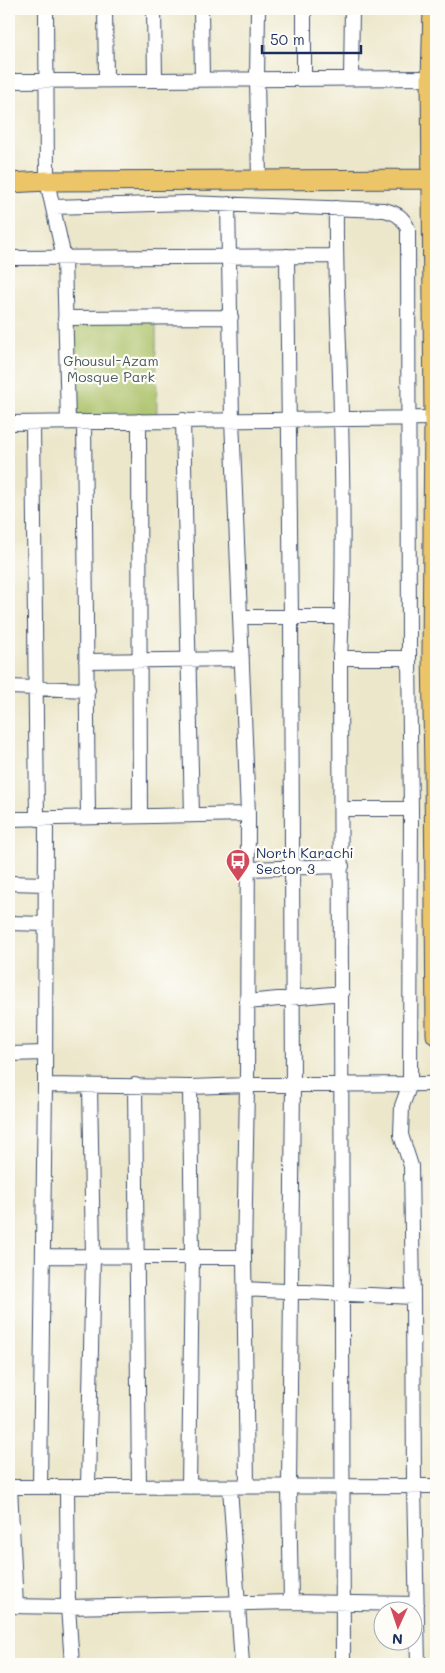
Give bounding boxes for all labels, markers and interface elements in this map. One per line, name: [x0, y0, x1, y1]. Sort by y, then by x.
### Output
scale bar: [262, 22, 361, 54]
text: 50 m: [270, 29, 305, 49]
park label: Ghousul-Azam Mosque Park: [63, 351, 159, 386]
place label: North Karachi Sector 3: [256, 843, 354, 878]
bus stop icon: North Karachi Sector 3: [225, 848, 251, 882]
north arrow: [372, 1600, 422, 1650]
text: N: [391, 1630, 403, 1649]

